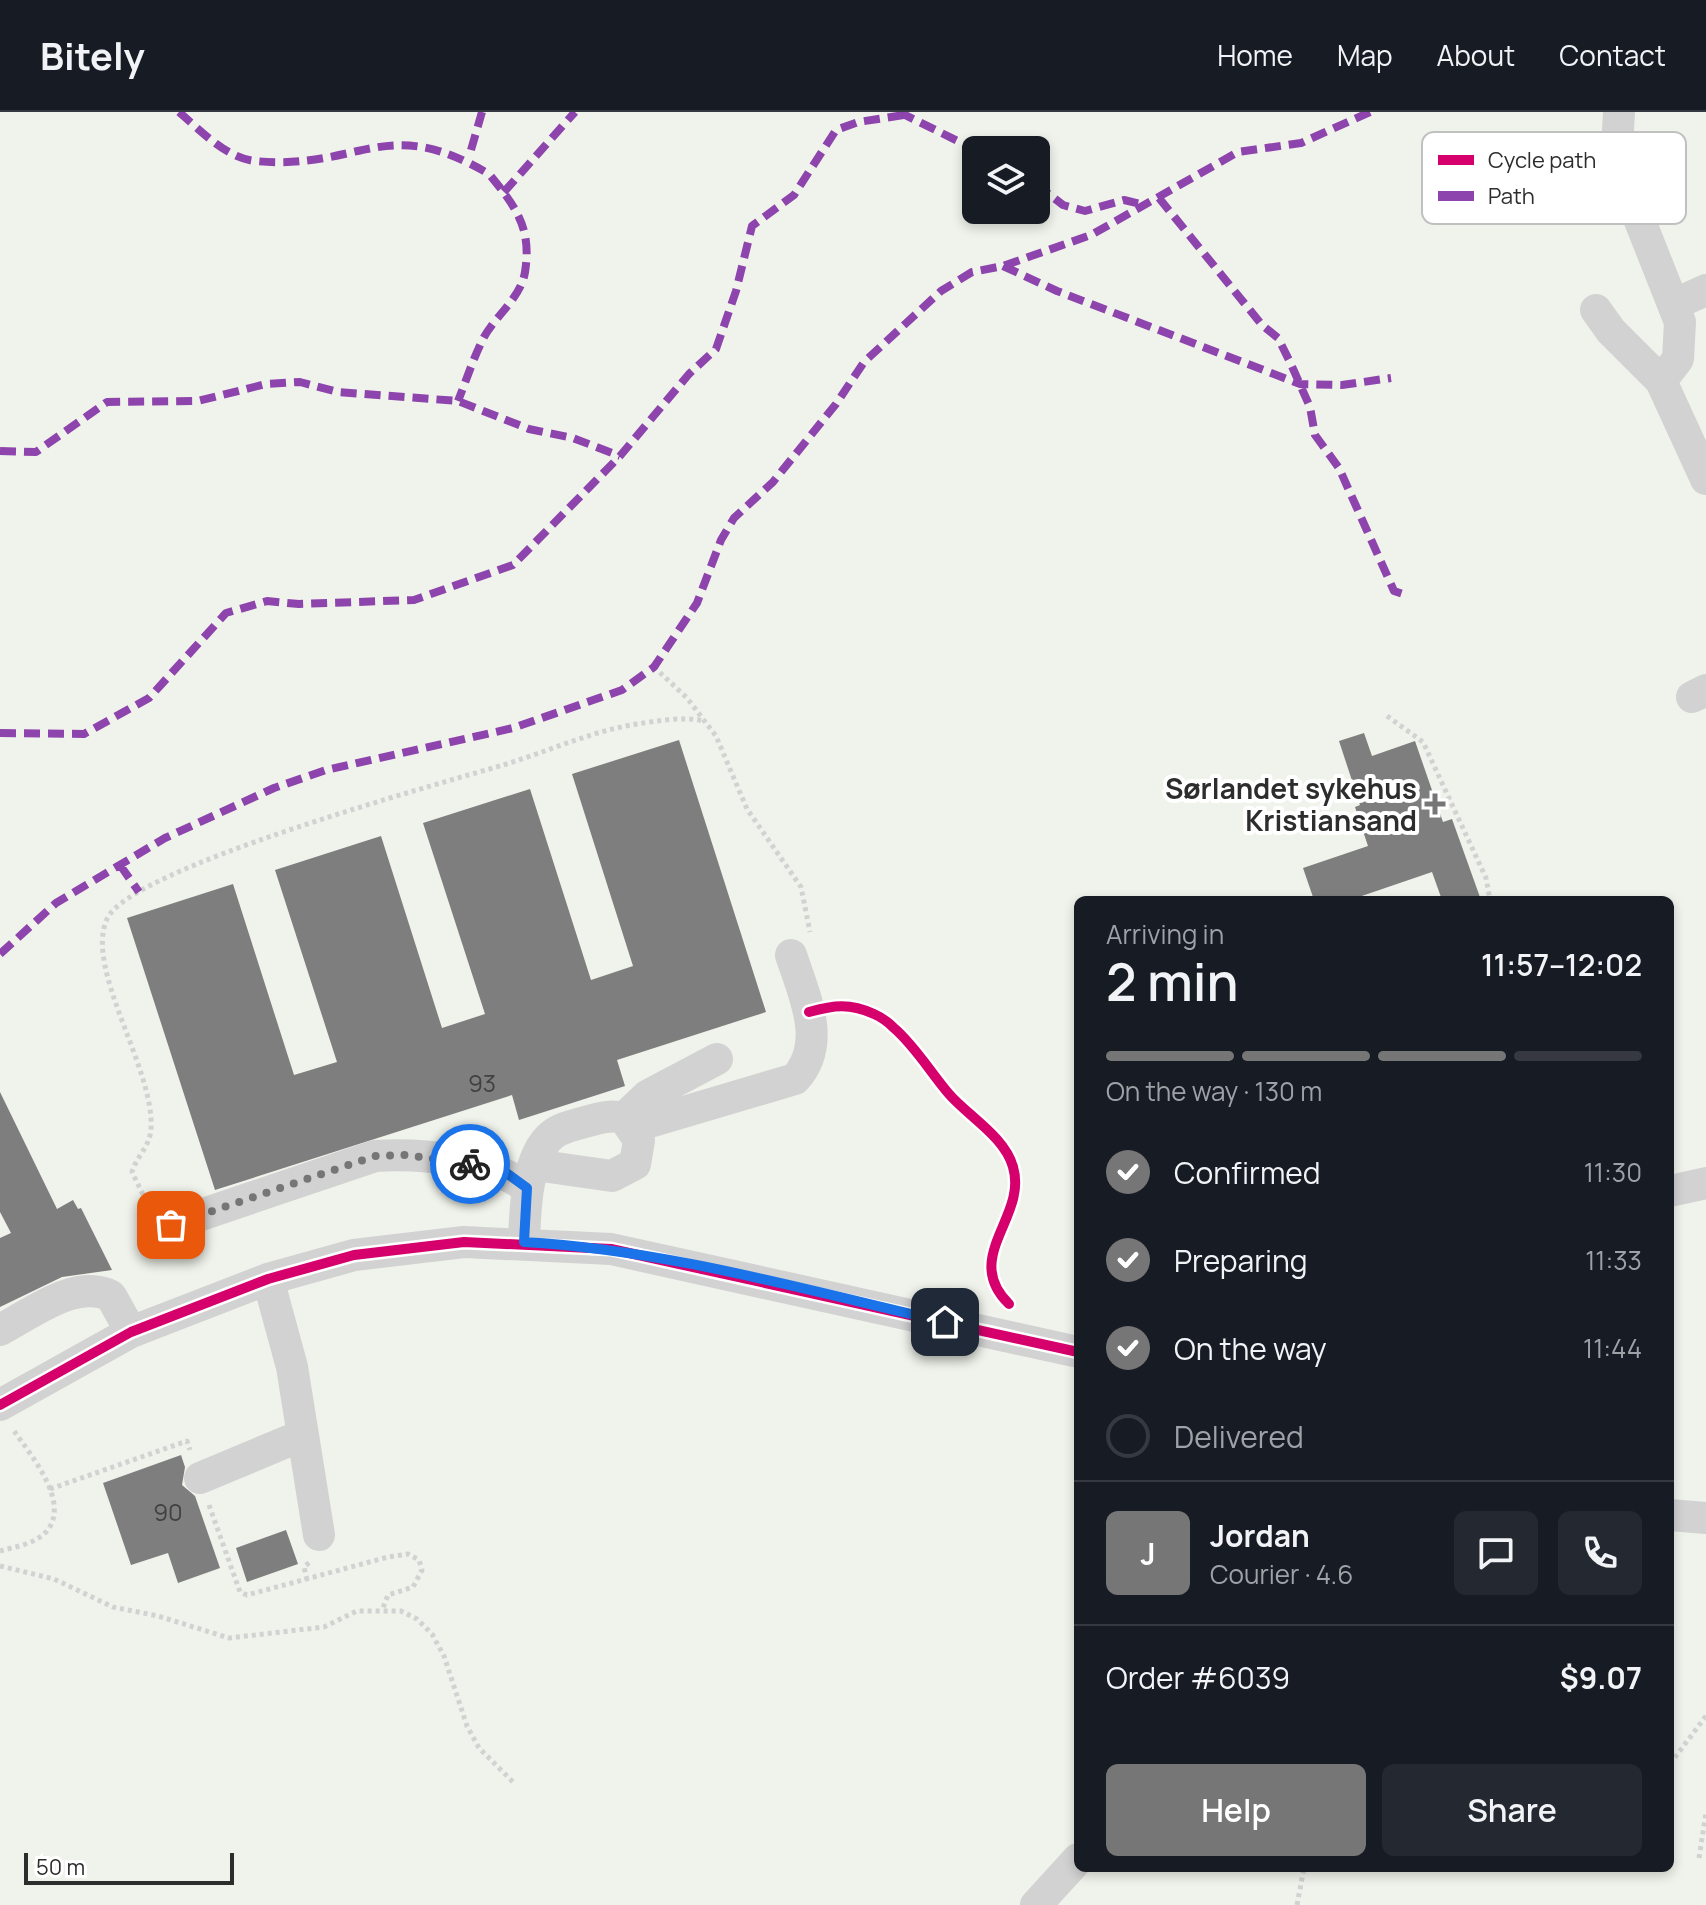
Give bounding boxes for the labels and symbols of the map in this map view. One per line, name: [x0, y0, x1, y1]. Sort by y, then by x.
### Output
legend: [1422, 132, 1686, 224]
text: Cycle path: [1488, 145, 1596, 175]
text: Path: [1488, 181, 1535, 211]
place label: Sørlandet sykehus Kristiansand: [1165, 769, 1417, 839]
marker: Sørlandet sykehus Kristiansand: [1424, 793, 1446, 815]
house number: 93: [468, 1066, 496, 1099]
courier: [430, 1124, 510, 1204]
pin: [137, 1191, 205, 1259]
pin: [911, 1288, 979, 1356]
house number: 90: [153, 1495, 183, 1528]
scale bar: [24, 1849, 234, 1885]

